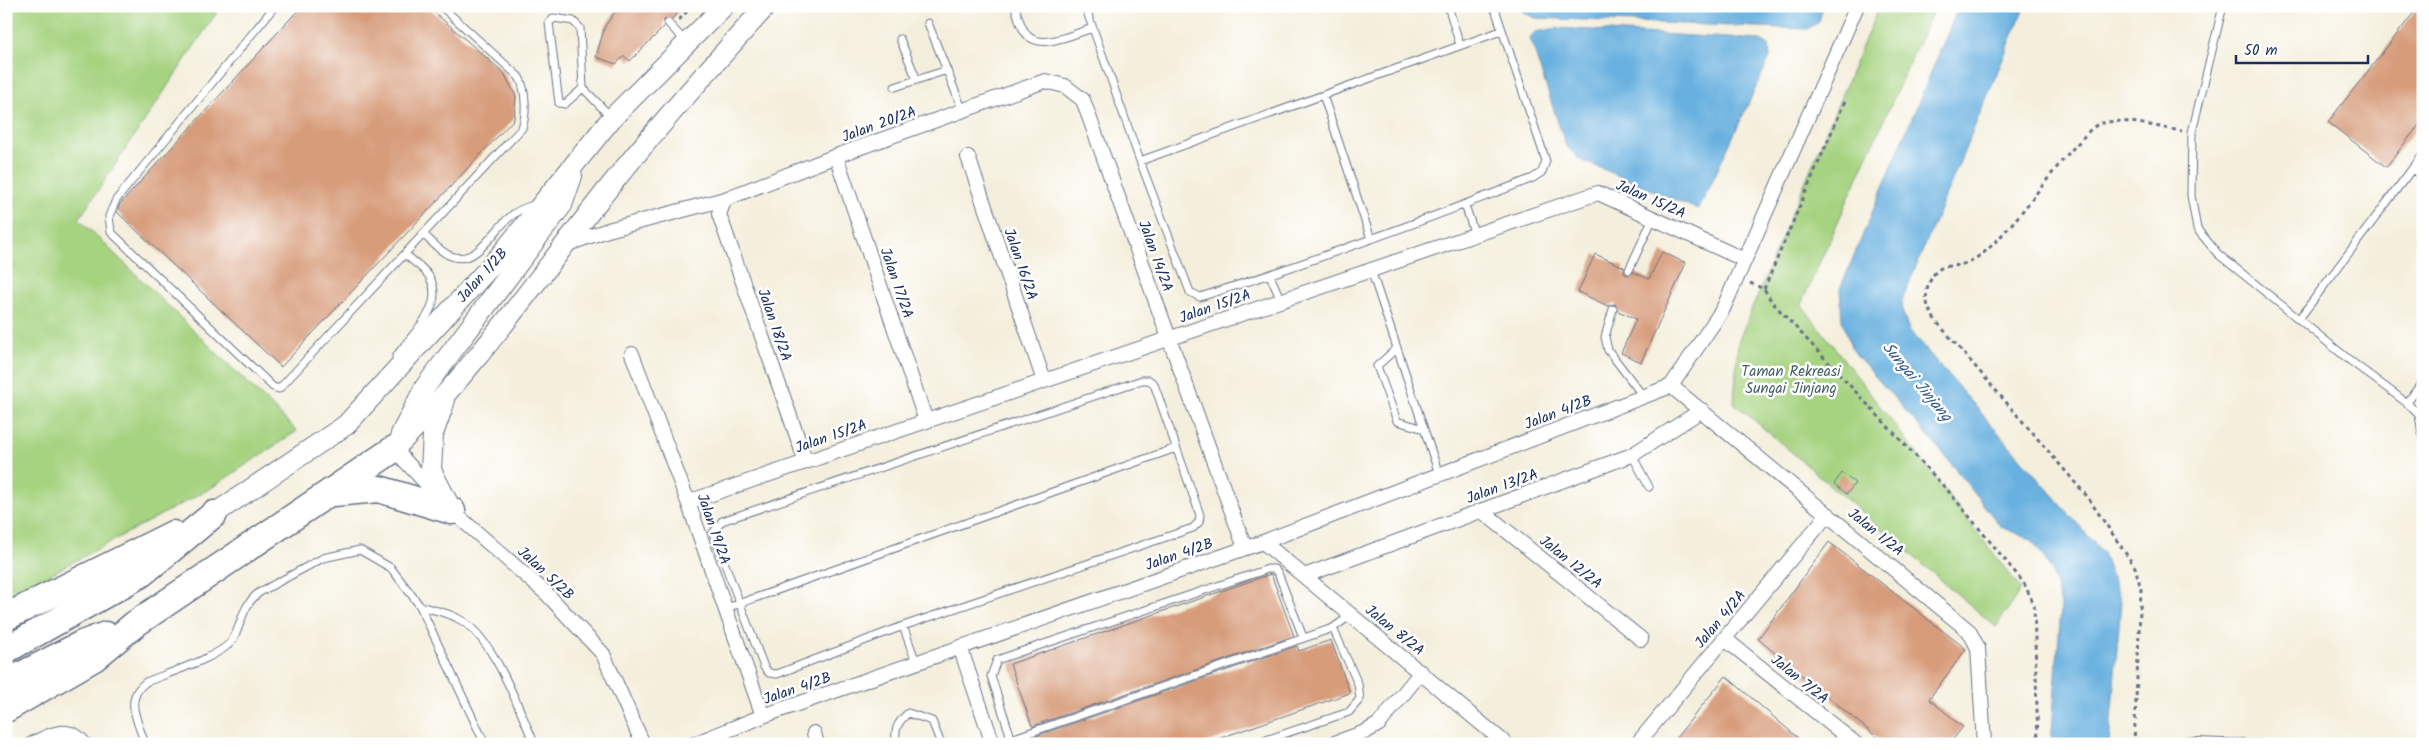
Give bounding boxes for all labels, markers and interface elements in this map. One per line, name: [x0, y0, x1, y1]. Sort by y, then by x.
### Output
scale bar: [2236, 32, 2369, 64]
text: 50 m: [2244, 39, 2278, 63]
street label: Jalan 20/2A: [839, 100, 920, 150]
street label: Jalan 15/2A: [1612, 174, 1690, 226]
street label: Jalan 14/2A: [1131, 217, 1179, 296]
street label: Jalan 16/2A: [997, 225, 1044, 304]
street label: Jalan 1/2B: [451, 243, 514, 309]
street label: Jalan 17/2A: [873, 245, 919, 322]
street label: Jalan 15/2A: [1176, 283, 1255, 330]
street label: Jalan 18/2A: [750, 286, 798, 365]
water label: Sungai Jinjang: [1876, 337, 1959, 428]
park label: Taman Rekreasi Sungai Jinjang: [1741, 360, 1842, 401]
street label: Jalan 4/2B: [1521, 389, 1596, 437]
street label: Jalan 15/2A: [792, 413, 871, 460]
street label: Jalan 13/2A: [1463, 463, 1542, 511]
street label: Jalan 19/2A: [690, 490, 736, 568]
street label: Jalan 1/2A: [1842, 502, 1909, 563]
street label: Jalan 12/2A: [1534, 530, 1607, 596]
street label: Jalan 4/2B: [1142, 532, 1217, 578]
street label: Jalan 5/2B: [511, 541, 579, 607]
street label: Jalan 4/2A: [1689, 585, 1753, 654]
street label: Jalan 8/2A: [1359, 599, 1429, 662]
street label: Jalan 7/2A: [1765, 649, 1834, 711]
street label: Jalan 4/2B: [760, 666, 835, 712]

